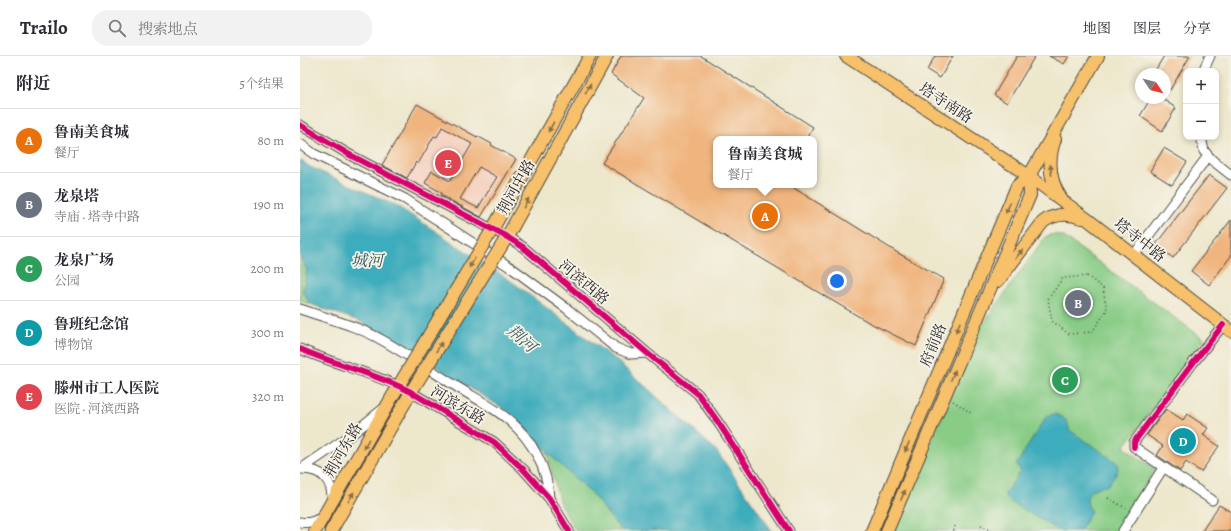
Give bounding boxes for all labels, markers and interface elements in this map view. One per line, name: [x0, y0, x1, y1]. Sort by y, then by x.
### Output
search box: [92, 10, 372, 46]
text: Trailo: [20, 15, 68, 41]
icon: search: [106, 17, 128, 39]
text: 搜索地点: [138, 19, 198, 39]
text: 地图: [1083, 19, 1111, 38]
text: 图层: [1133, 19, 1161, 38]
text: 分享: [1183, 19, 1211, 38]
north arrow: [1135, 68, 1171, 104]
map controls: [1183, 68, 1219, 140]
button: +: [1183, 68, 1219, 104]
text: 附近: [16, 72, 50, 95]
text: 5个结果: [239, 75, 284, 92]
street label: 塔寺南路: [915, 78, 977, 128]
one-way arrow: [585, 83, 592, 95]
button: −: [1183, 104, 1219, 140]
one-way arrow: [547, 121, 554, 132]
text: 鲁南美食城: [54, 122, 129, 142]
text: A: [25, 132, 33, 149]
text: 80 m: [257, 132, 284, 149]
popup: [713, 136, 817, 188]
text: 餐厅: [54, 144, 80, 161]
text: 鲁南美食城: [727, 144, 803, 164]
pin: E: [435, 148, 461, 178]
street label: 荆河中路: [493, 156, 539, 218]
one-way arrow: [1048, 164, 1054, 176]
text: 餐厅: [727, 166, 754, 183]
text: 龙泉塔: [54, 186, 99, 206]
text: B: [25, 196, 33, 213]
text: 190 m: [253, 196, 284, 213]
one-way arrow: [522, 197, 529, 209]
pin: A: [752, 201, 778, 231]
one-way arrow: [1005, 202, 1011, 213]
text: 寺庙 · 塔寺中路: [54, 208, 140, 225]
street label: 塔寺中路: [1110, 214, 1170, 266]
one-way arrow: [1014, 248, 1023, 259]
text: 龙泉广场: [54, 250, 114, 270]
water label: 城河: [351, 250, 386, 272]
street label: 河滨西路: [555, 255, 613, 309]
one-way arrow: [469, 257, 476, 269]
text: C: [25, 260, 33, 277]
text: 200 m: [251, 260, 284, 277]
your location: [827, 271, 847, 291]
text: 公园: [54, 272, 80, 289]
pin: B: [1065, 288, 1091, 318]
text: 鲁班纪念馆: [54, 314, 129, 334]
water label: 荆河: [502, 320, 543, 360]
street label: 府前路: [915, 320, 951, 370]
one-way arrow: [955, 322, 961, 333]
text: D: [24, 324, 34, 341]
text: 300 m: [251, 324, 284, 341]
text: 博物馆: [54, 336, 93, 353]
one-way arrow: [435, 342, 443, 352]
pin: C: [1052, 365, 1078, 395]
one-way arrow: [950, 370, 956, 381]
text: 滕州市工人医院: [54, 378, 159, 398]
street label: 河滨东路: [427, 381, 489, 429]
text: E: [25, 388, 33, 405]
text: 320 m: [252, 388, 284, 405]
text: 医院 · 河滨西路: [54, 400, 140, 417]
street label: 荆河东路: [319, 419, 367, 481]
pin: D: [1170, 426, 1196, 456]
one-way arrow: [362, 438, 369, 450]
one-way arrow: [904, 442, 910, 454]
one-way arrow: [900, 489, 906, 501]
one-way arrow: [347, 491, 354, 503]

